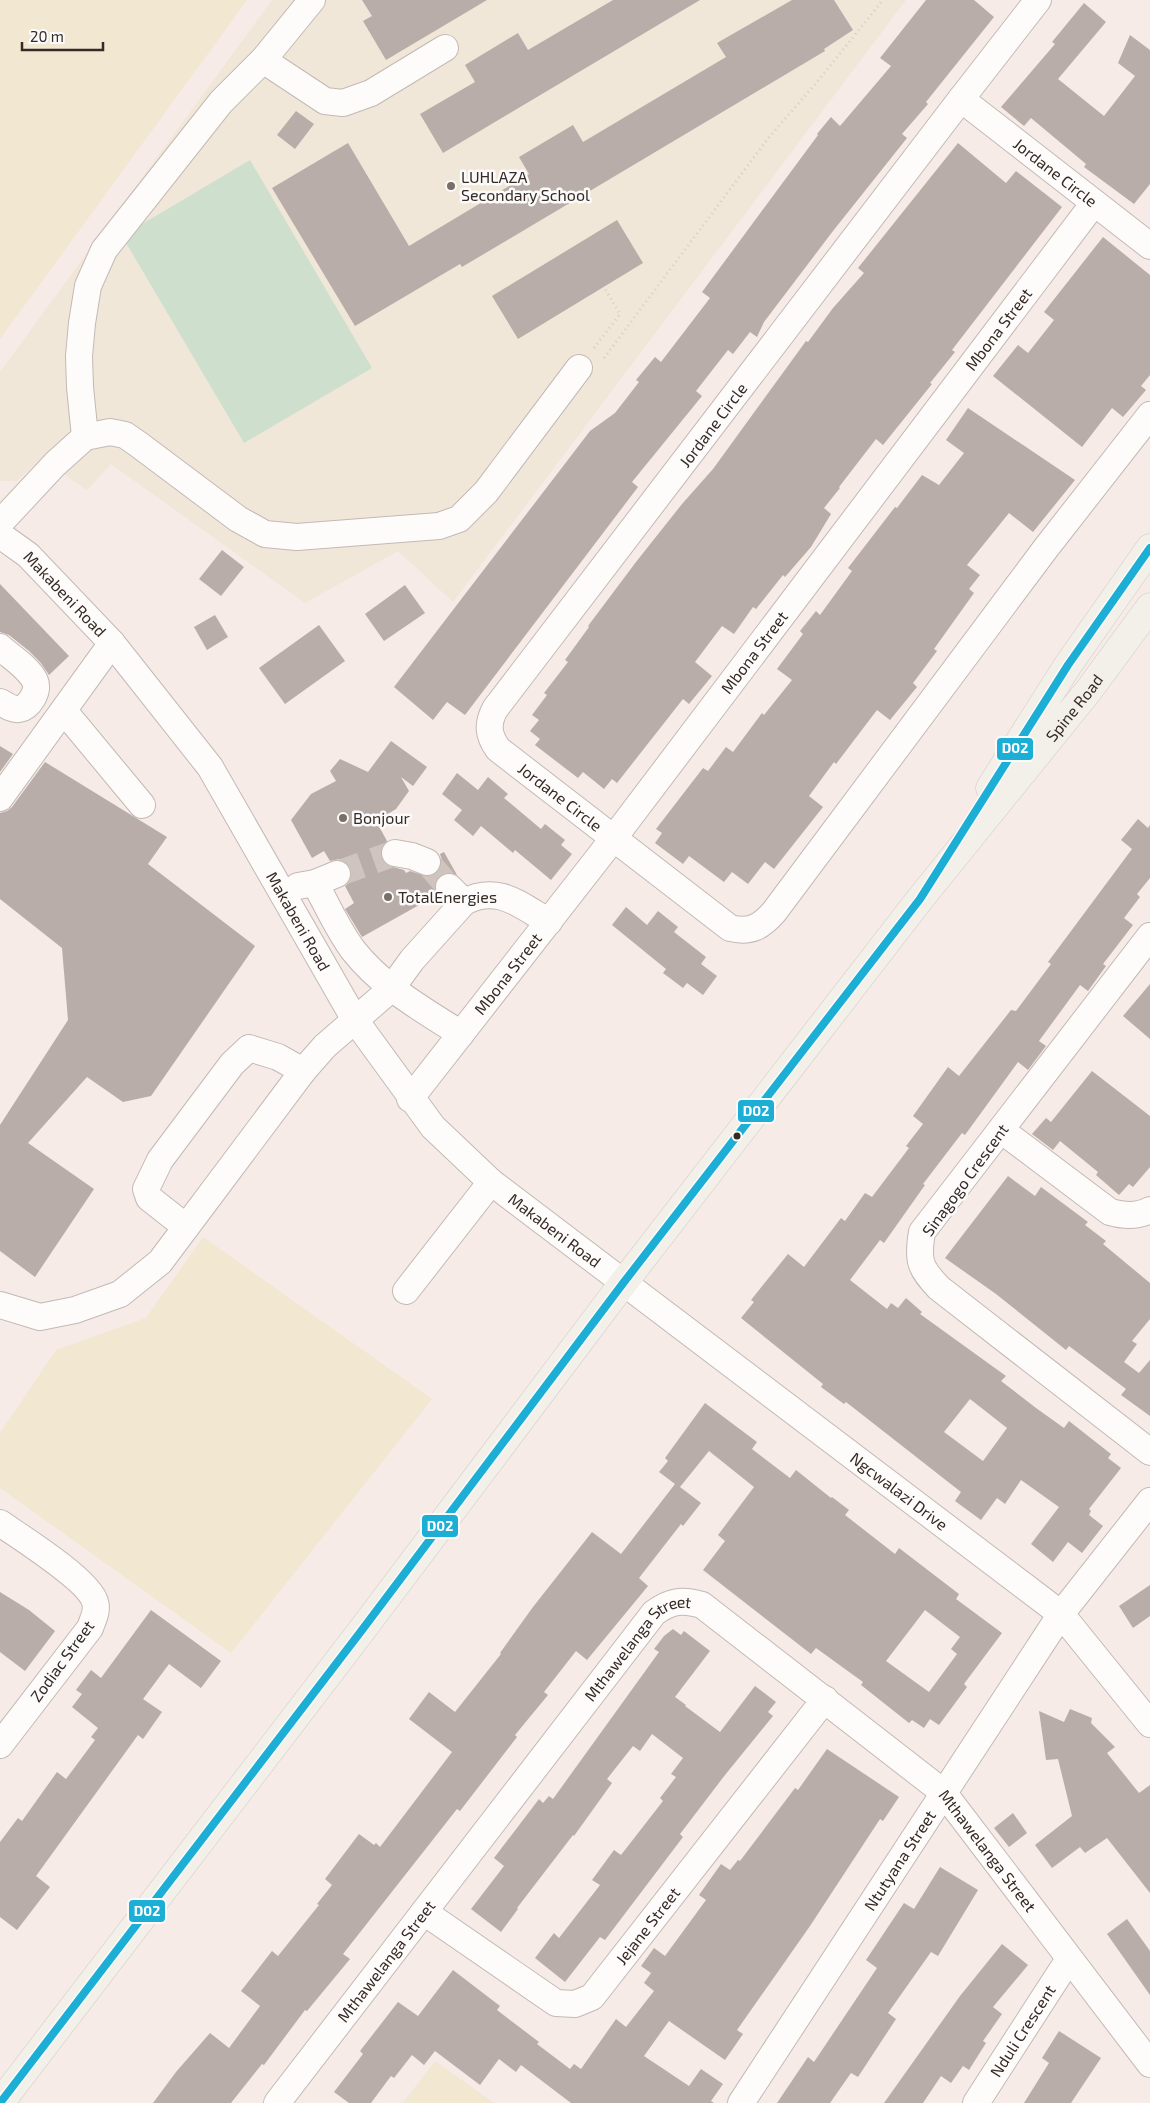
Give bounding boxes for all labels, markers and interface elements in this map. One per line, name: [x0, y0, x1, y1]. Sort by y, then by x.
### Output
scale bar: [22, 20, 104, 52]
text: 20 m: [30, 27, 64, 45]
street label: Jordane Circle: [1010, 134, 1101, 210]
place label: LUHLAZA Secondary School: [461, 167, 590, 204]
marker: LUHLAZA Secondary School: [445, 180, 457, 192]
street label: Mbona Street: [961, 284, 1035, 374]
street label: Jordane Circle: [675, 379, 750, 471]
street label: Makabeni Road: [20, 547, 111, 640]
street label: Mbona Street: [717, 607, 791, 697]
street label: Spine Road: [1041, 670, 1106, 745]
line badge: D02: [996, 737, 1034, 761]
text: D02: [1002, 739, 1028, 756]
street label: Jordane Circle: [515, 758, 606, 835]
place label: Bonjour: [353, 808, 411, 828]
marker: Bonjour: [337, 812, 349, 824]
street label: Makabeni Road: [263, 868, 335, 974]
place label: TotalEnergies: [398, 887, 497, 906]
marker: TotalEnergies: [382, 891, 394, 903]
street label: Mbona Street: [470, 929, 545, 1018]
line badge: D02: [737, 1099, 775, 1123]
text: D02: [743, 1102, 769, 1119]
street label: Sinagogo Crescent: [917, 1120, 1012, 1240]
unlabelled marker: [732, 1131, 742, 1141]
street label: Makabeni Road: [505, 1189, 605, 1271]
street label: Ngcwalazi Drive: [847, 1448, 952, 1534]
line badge: D02: [421, 1514, 459, 1538]
text: D02: [427, 1517, 453, 1534]
street label: Mthawelanga Street: [580, 1592, 692, 1705]
street label: Zodiac Street: [26, 1616, 97, 1705]
street label: Mthawelanga Street: [935, 1785, 1041, 1915]
street label: Ntutyana Street: [860, 1806, 939, 1914]
street label: Jejane Street: [611, 1883, 683, 1968]
street label: Mthawelanga Street: [333, 1896, 439, 2026]
line badge: D02: [128, 1899, 166, 1923]
text: D02: [134, 1902, 160, 1919]
street label: Nduli Crescent: [986, 1981, 1059, 2080]

